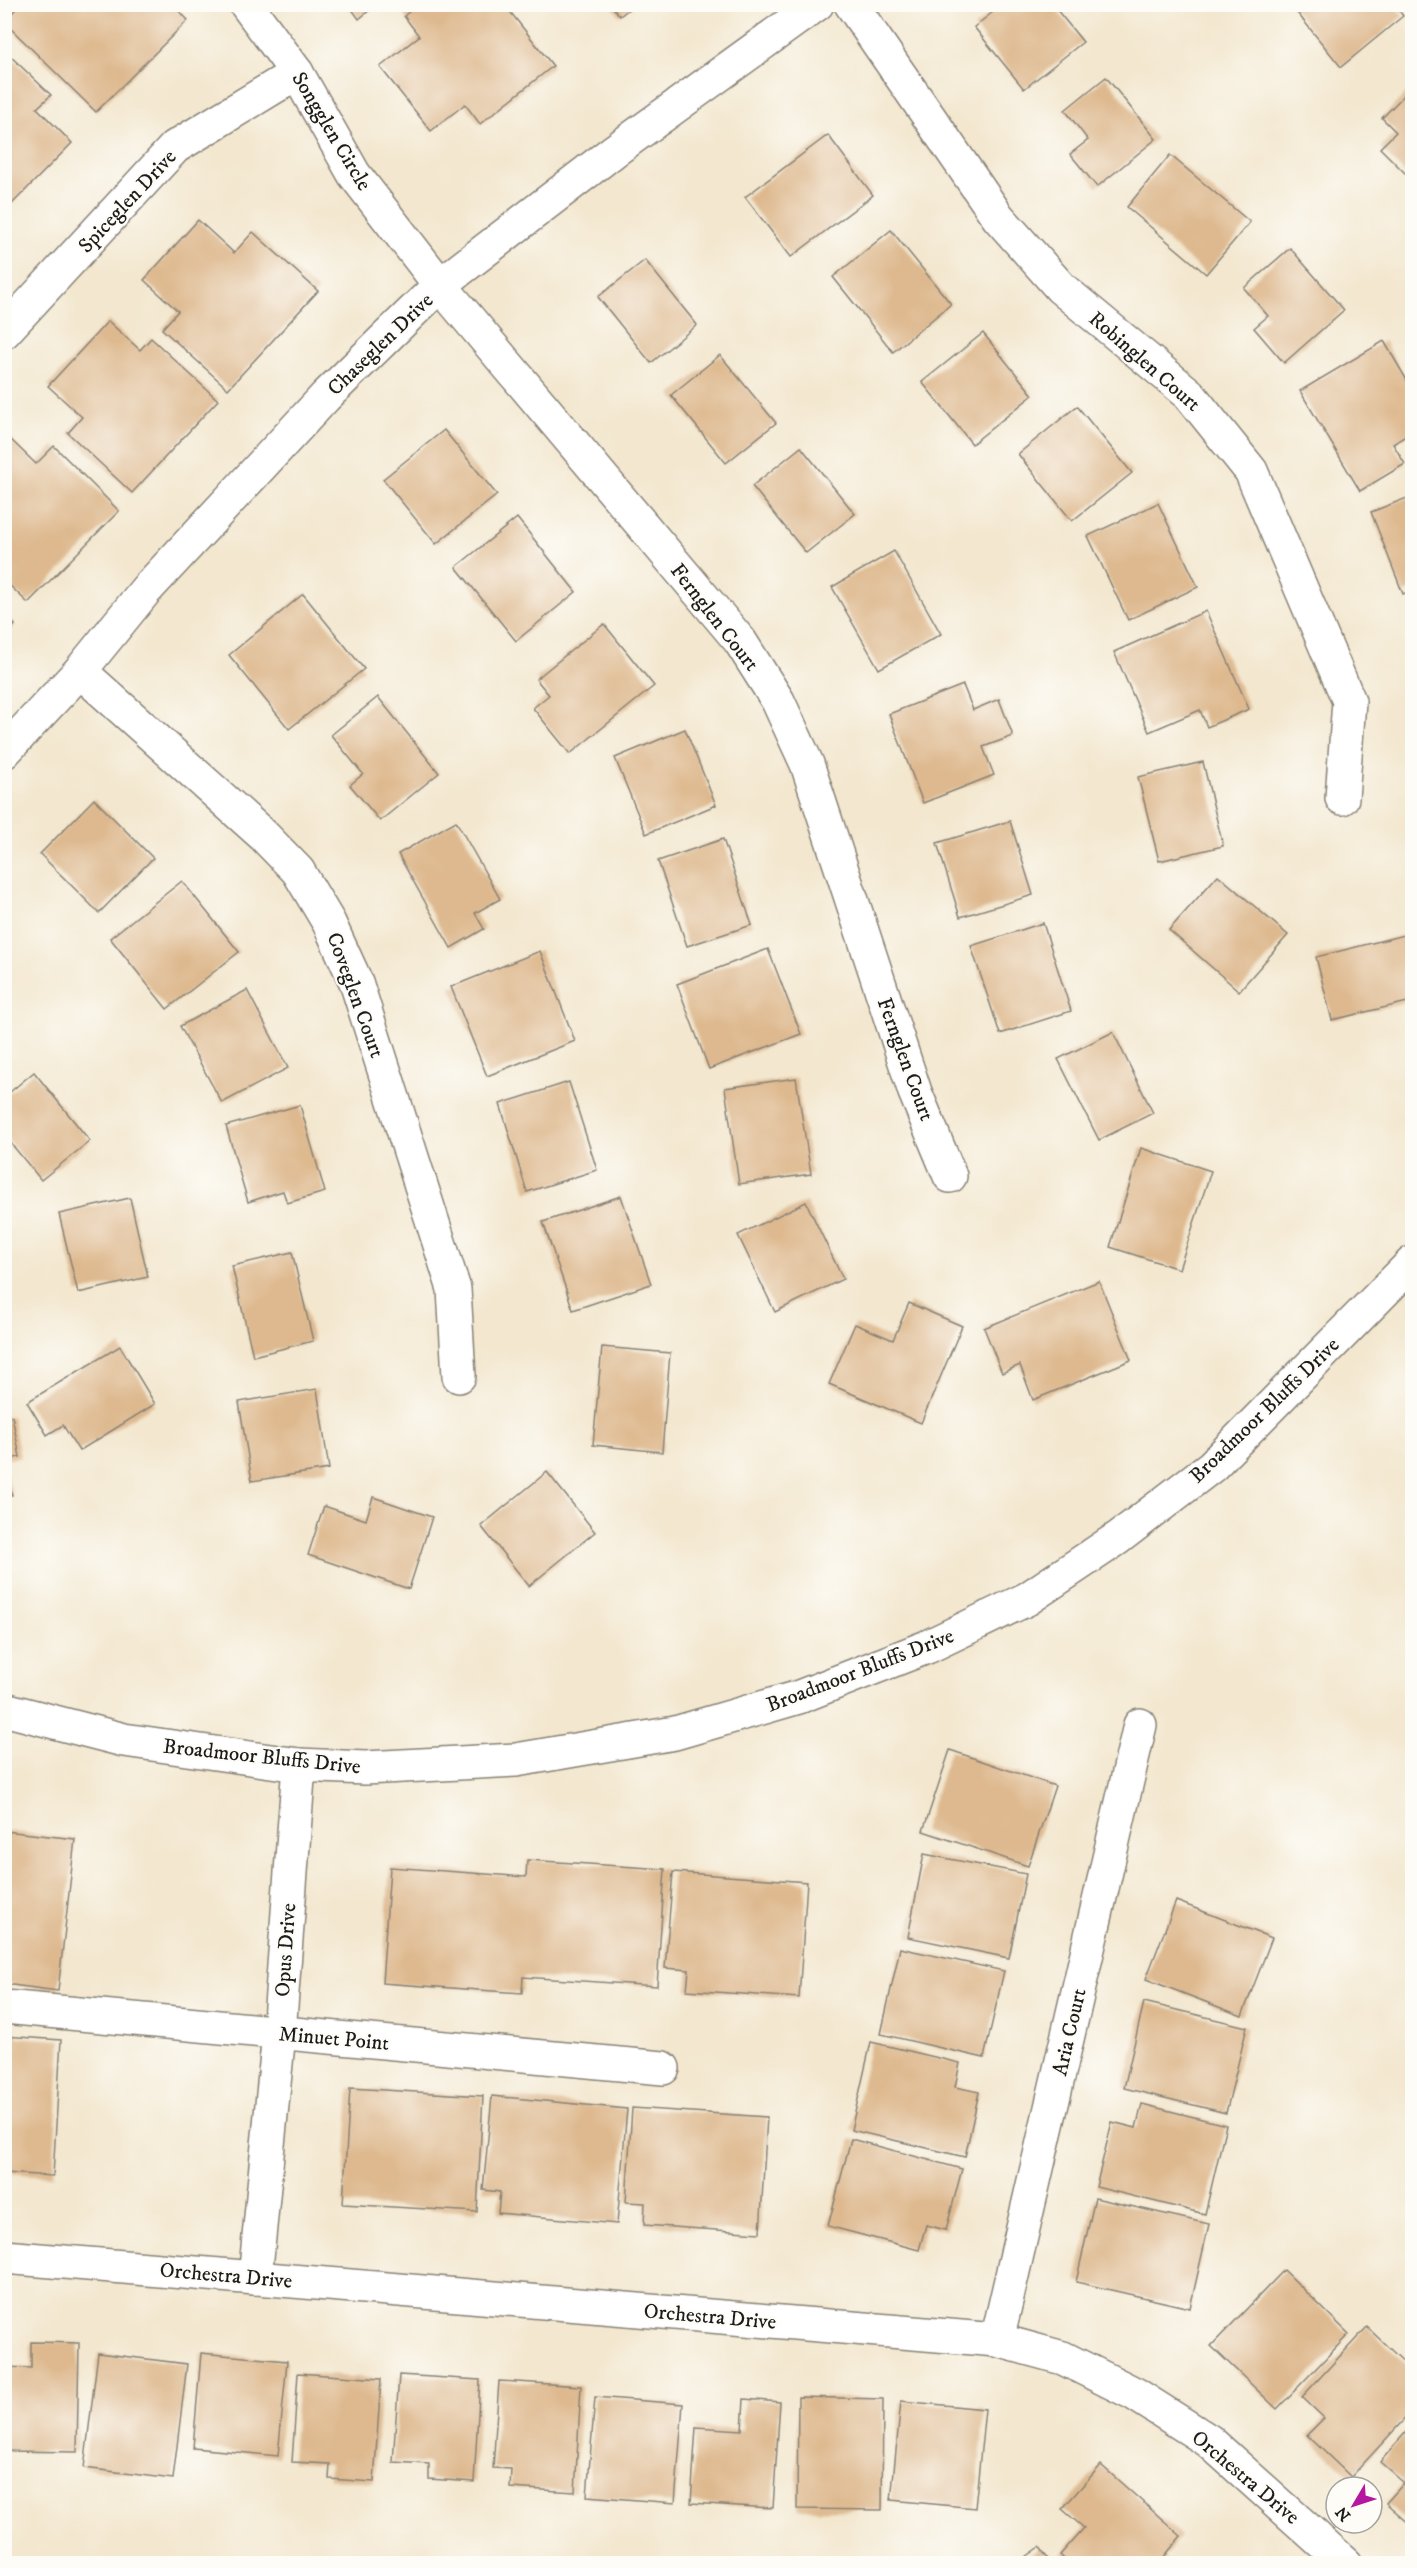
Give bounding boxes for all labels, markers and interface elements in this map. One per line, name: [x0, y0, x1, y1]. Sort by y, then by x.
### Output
street label: Songglen Circle: [285, 67, 377, 196]
street label: Spiceglen Drive: [73, 144, 182, 259]
street label: Chaseglen Drive: [322, 288, 439, 402]
street label: Robinglen Court: [1083, 306, 1206, 418]
street label: Fernglen Court: [664, 559, 764, 677]
street label: Coveglen Court: [320, 929, 390, 1062]
street label: Fernglen Court: [871, 994, 939, 1125]
street label: Broadmoor Bluffs Drive: [1184, 1332, 1345, 1489]
street label: Broadmoor Bluffs Drive: [763, 1623, 958, 1719]
street label: Broadmoor Bluffs Drive: [162, 1734, 362, 1780]
street label: Opus Drive: [270, 1902, 302, 1998]
street label: Aria Court: [1047, 1986, 1093, 2078]
street label: Minuet Point: [278, 2021, 390, 2057]
street label: Orchestra Drive: [159, 2257, 294, 2295]
street label: Orchestra Drive: [643, 2298, 778, 2336]
street label: Orchestra Drive: [1186, 2425, 1305, 2531]
north arrow: [1324, 2475, 1384, 2535]
text: N: [1331, 2502, 1355, 2525]

